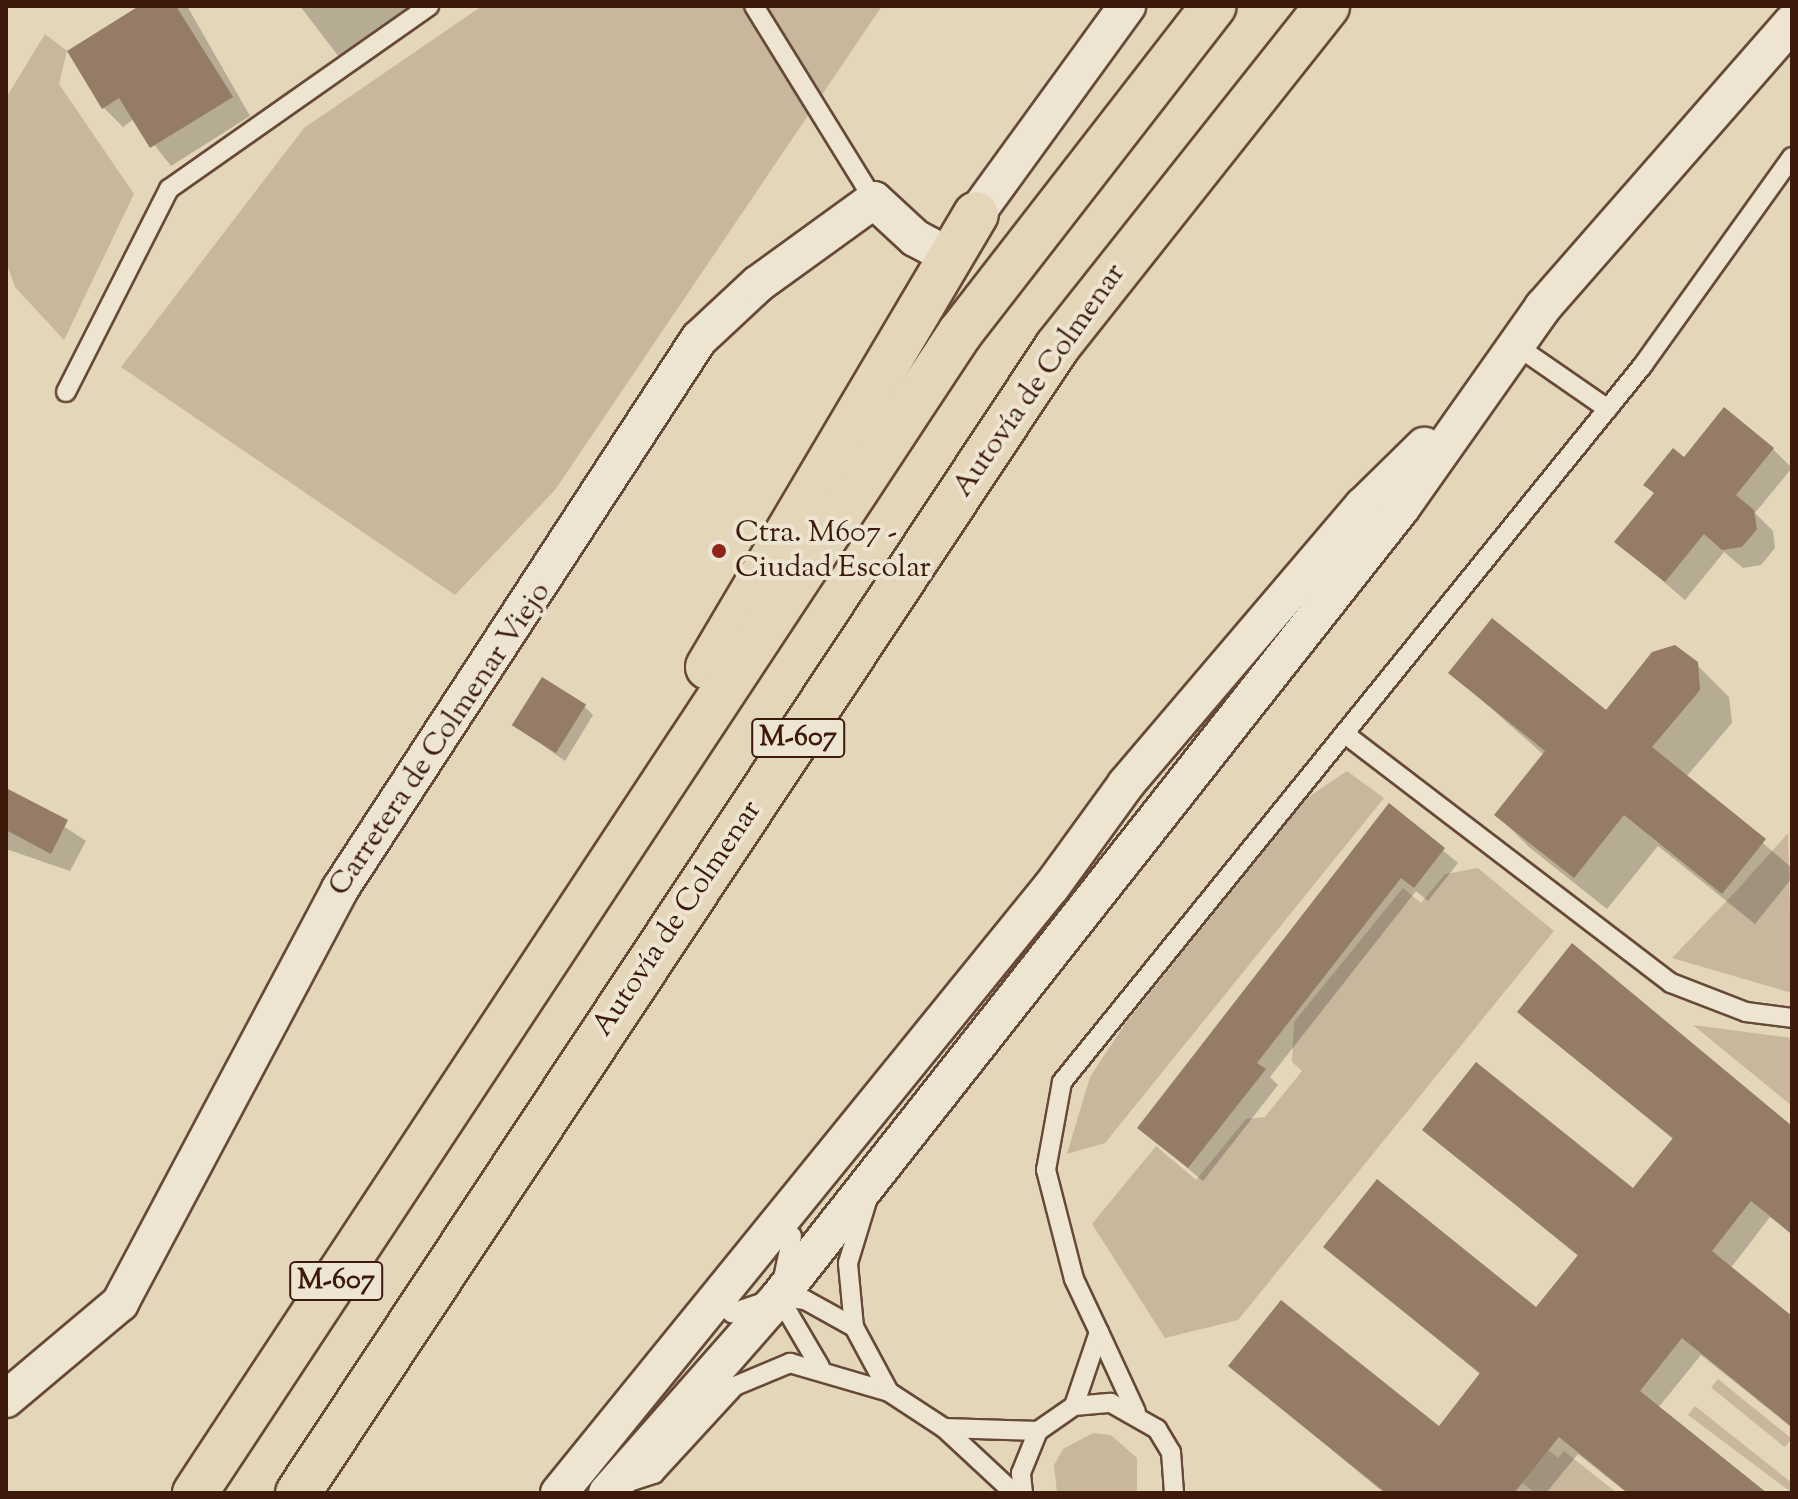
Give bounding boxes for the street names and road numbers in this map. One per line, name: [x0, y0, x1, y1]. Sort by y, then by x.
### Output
street label: Autovía de Colmenar: [946, 257, 1134, 505]
street label: Carretera de Colmenar Viejo: [322, 576, 560, 904]
road number: M-607: [750, 714, 846, 762]
street label: Autovía de Colmenar: [586, 794, 770, 1044]
road number: M-607: [288, 1257, 384, 1305]

